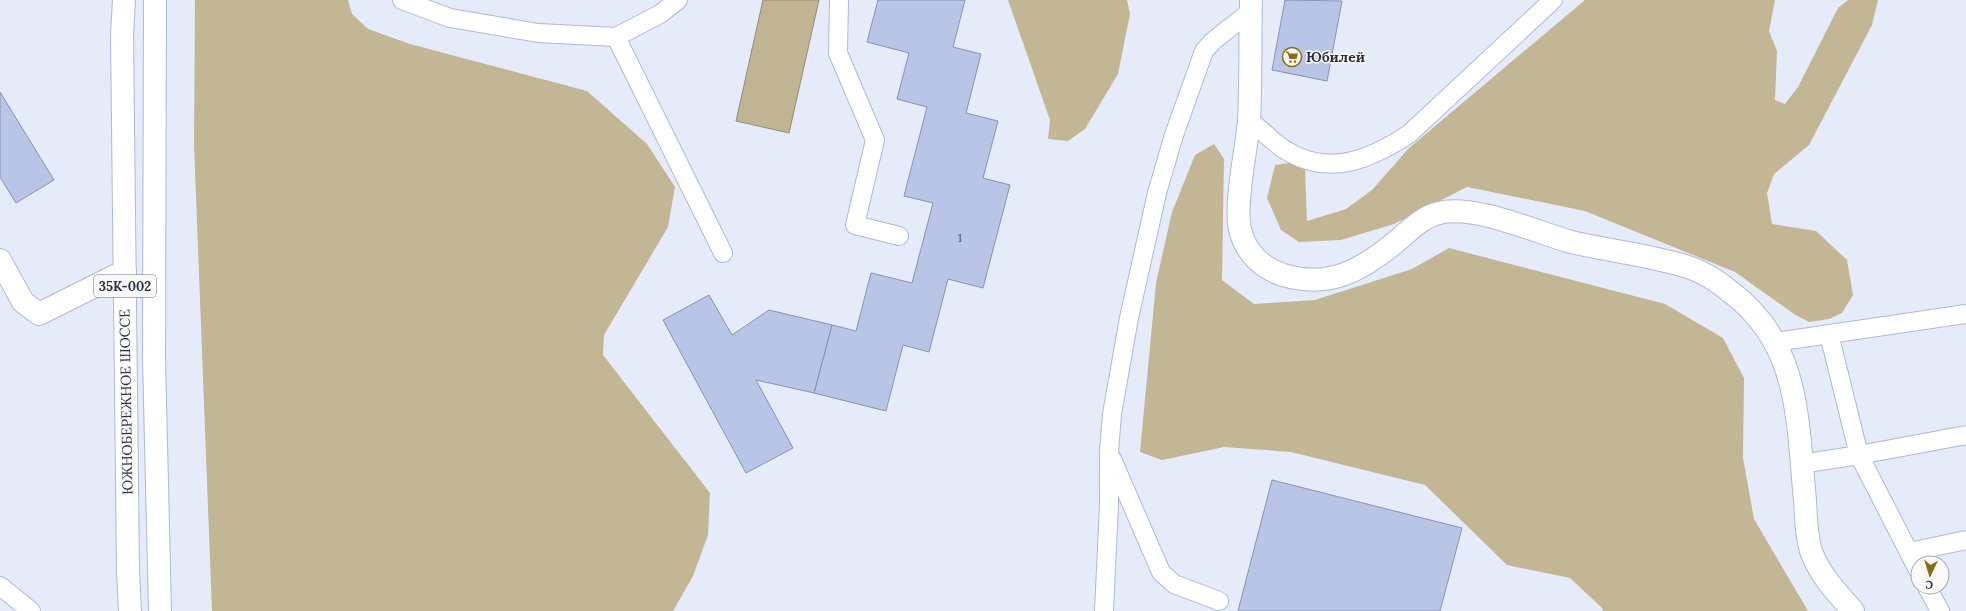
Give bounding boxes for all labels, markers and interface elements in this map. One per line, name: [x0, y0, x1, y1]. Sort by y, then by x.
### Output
supermarket icon: Юбилей: [1281, 46, 1303, 68]
place label: Юбилей: [1306, 48, 1365, 66]
house number: 1: [958, 230, 962, 245]
road number: 35К-002: [94, 275, 156, 297]
street label: ЮЖНОБЕРЕЖНОЕ ШОССЕ: [115, 309, 137, 495]
north arrow: [1910, 555, 1950, 595]
text: С: [1925, 578, 1934, 592]

